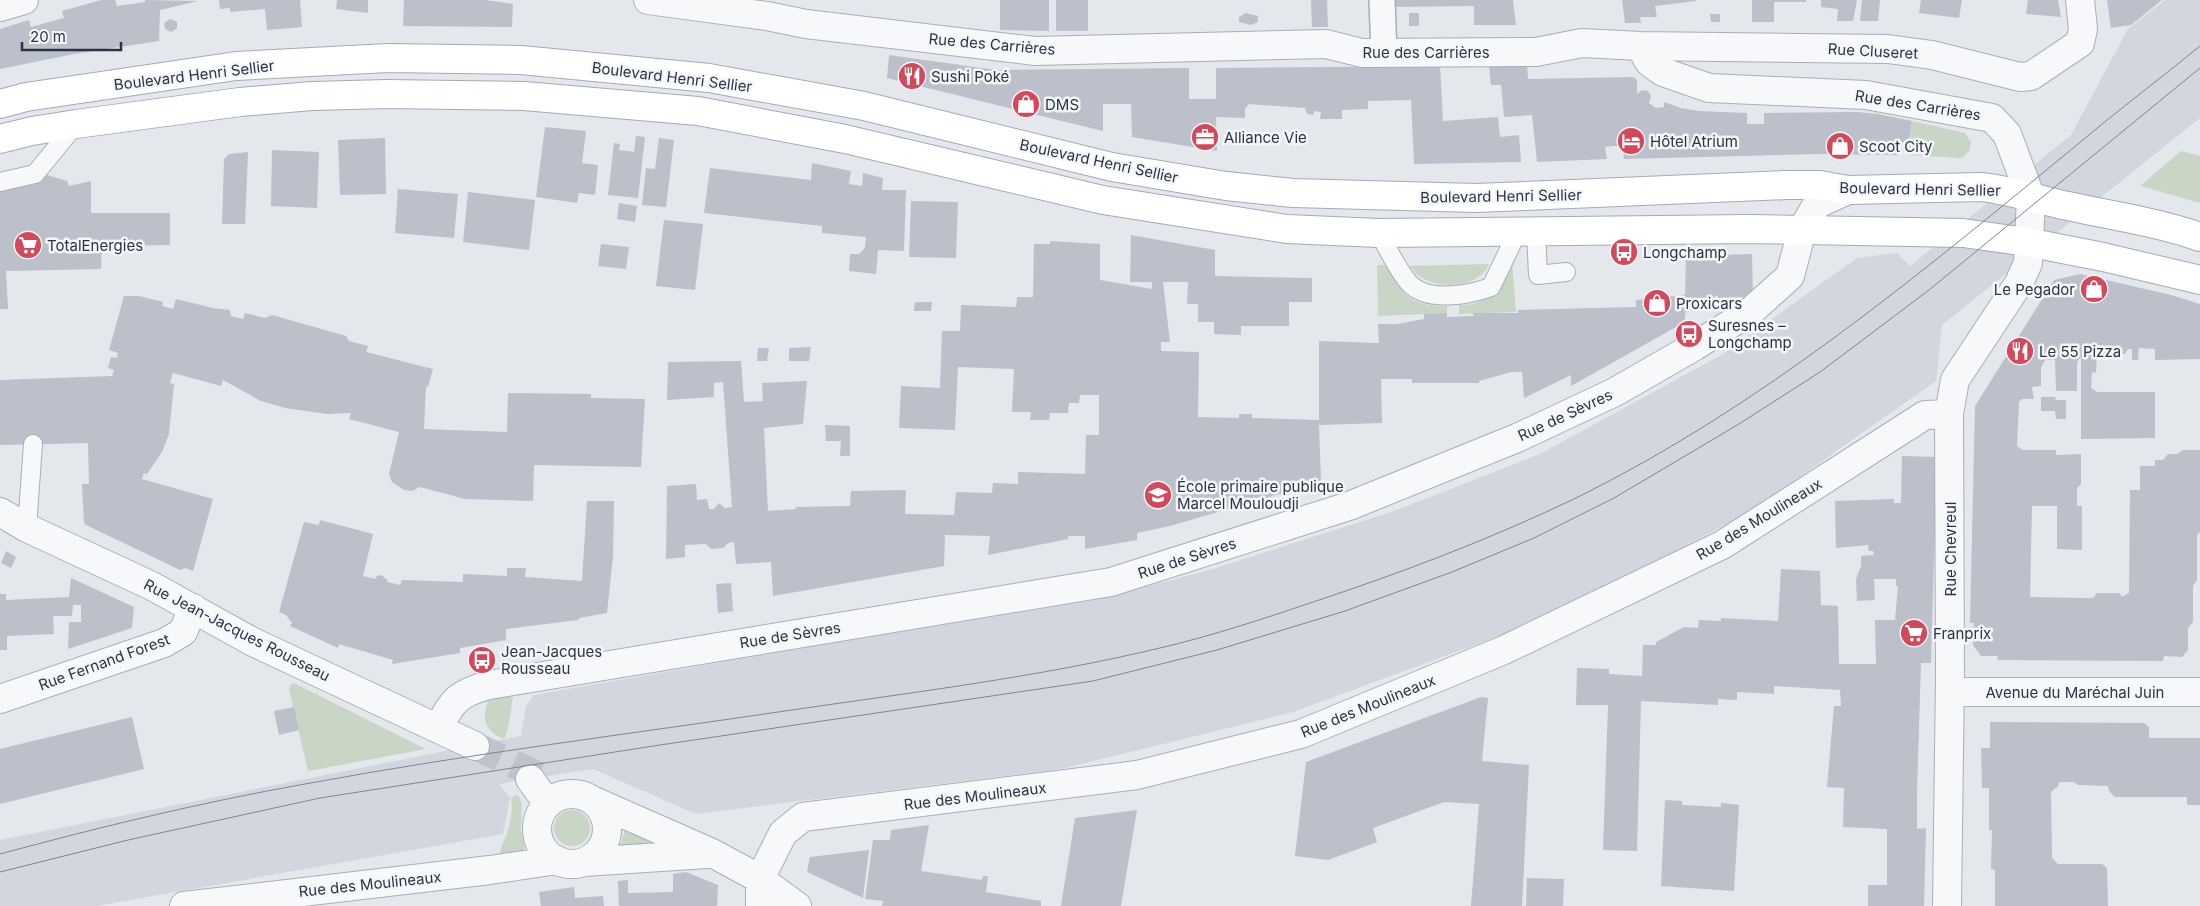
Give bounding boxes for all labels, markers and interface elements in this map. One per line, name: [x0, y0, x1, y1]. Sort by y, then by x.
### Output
scale bar: [22, 20, 121, 52]
text: 20 m: [30, 27, 66, 46]
street label: Rue des Carrières: [928, 29, 1056, 59]
street label: Rue Cluseret: [1827, 39, 1919, 63]
street label: Rue des Carrières: [1362, 43, 1490, 62]
street label: Boulevard Henri Sellier: [113, 56, 276, 94]
street label: Boulevard Henri Sellier: [591, 58, 754, 96]
restaurant icon: Sushi Poké: [897, 61, 927, 91]
place label: Sushi Poké: [931, 67, 1009, 86]
street label: Rue des Carrières: [1854, 86, 1982, 124]
shop icon: DMS: [1011, 89, 1041, 119]
place label: DMS: [1045, 95, 1079, 114]
office icon: Alliance Vie: [1190, 122, 1220, 152]
hotel icon: Hôtel Atrium: [1616, 126, 1646, 156]
place label: Alliance Vie: [1224, 128, 1307, 147]
shop icon: Scoot City: [1825, 131, 1855, 161]
place label: Hôtel Atrium: [1650, 132, 1738, 151]
street label: Boulevard Henri Sellier: [1018, 135, 1180, 187]
place label: Scoot City: [1859, 137, 1933, 156]
street label: Boulevard Henri Sellier: [1839, 178, 2001, 200]
street label: Boulevard Henri Sellier: [1420, 185, 1582, 207]
supermarket icon: TotalEnergies: [13, 230, 43, 260]
place label: TotalEnergies: [47, 236, 143, 255]
bus stop icon: Longchamp: [1609, 237, 1639, 267]
place label: Longchamp: [1643, 243, 1727, 262]
shop icon: Le Pegador: [2079, 274, 2109, 304]
place label: Le Pegador: [1994, 280, 2075, 299]
shop icon: Proxicars: [1642, 288, 1672, 318]
place label: Proxicars: [1676, 294, 1742, 313]
place label: Suresnes – Longchamp: [1708, 316, 1792, 352]
bus stop icon: Suresnes – Longchamp: [1674, 319, 1704, 349]
restaurant icon: Le 55 Pizza: [2005, 336, 2035, 366]
place label: Le 55 Pizza: [2039, 342, 2121, 361]
street label: Rue de Sèvres: [1515, 385, 1615, 445]
street label: Rue des Moulineaux: [1693, 474, 1825, 564]
place label: École primaire publique Marcel Mouloudji: [1177, 477, 1344, 513]
school or university icon: École primaire publique Marcel Mouloudji: [1143, 480, 1173, 510]
street label: Rue Chevreul: [1941, 502, 1960, 596]
street label: Rue de Sèvres: [1135, 533, 1239, 583]
street label: Rue Jean-Jacques Rousseau: [141, 575, 333, 685]
street label: Rue de Sèvres: [738, 618, 842, 652]
supermarket icon: Franprix: [1899, 618, 1929, 648]
place label: Franprix: [1933, 624, 1991, 643]
street label: Rue Fernand Forest: [36, 629, 172, 695]
place label: Jean-Jacques Rousseau: [501, 642, 602, 678]
bus stop icon: Jean-Jacques Rousseau: [467, 645, 497, 675]
street label: Rue des Moulineaux: [1298, 670, 1438, 742]
street label: Avenue du Maréchal Juin: [1986, 683, 2164, 702]
street label: Rue des Moulineaux: [903, 778, 1047, 814]
street label: Rue des Moulineaux: [298, 867, 442, 901]

